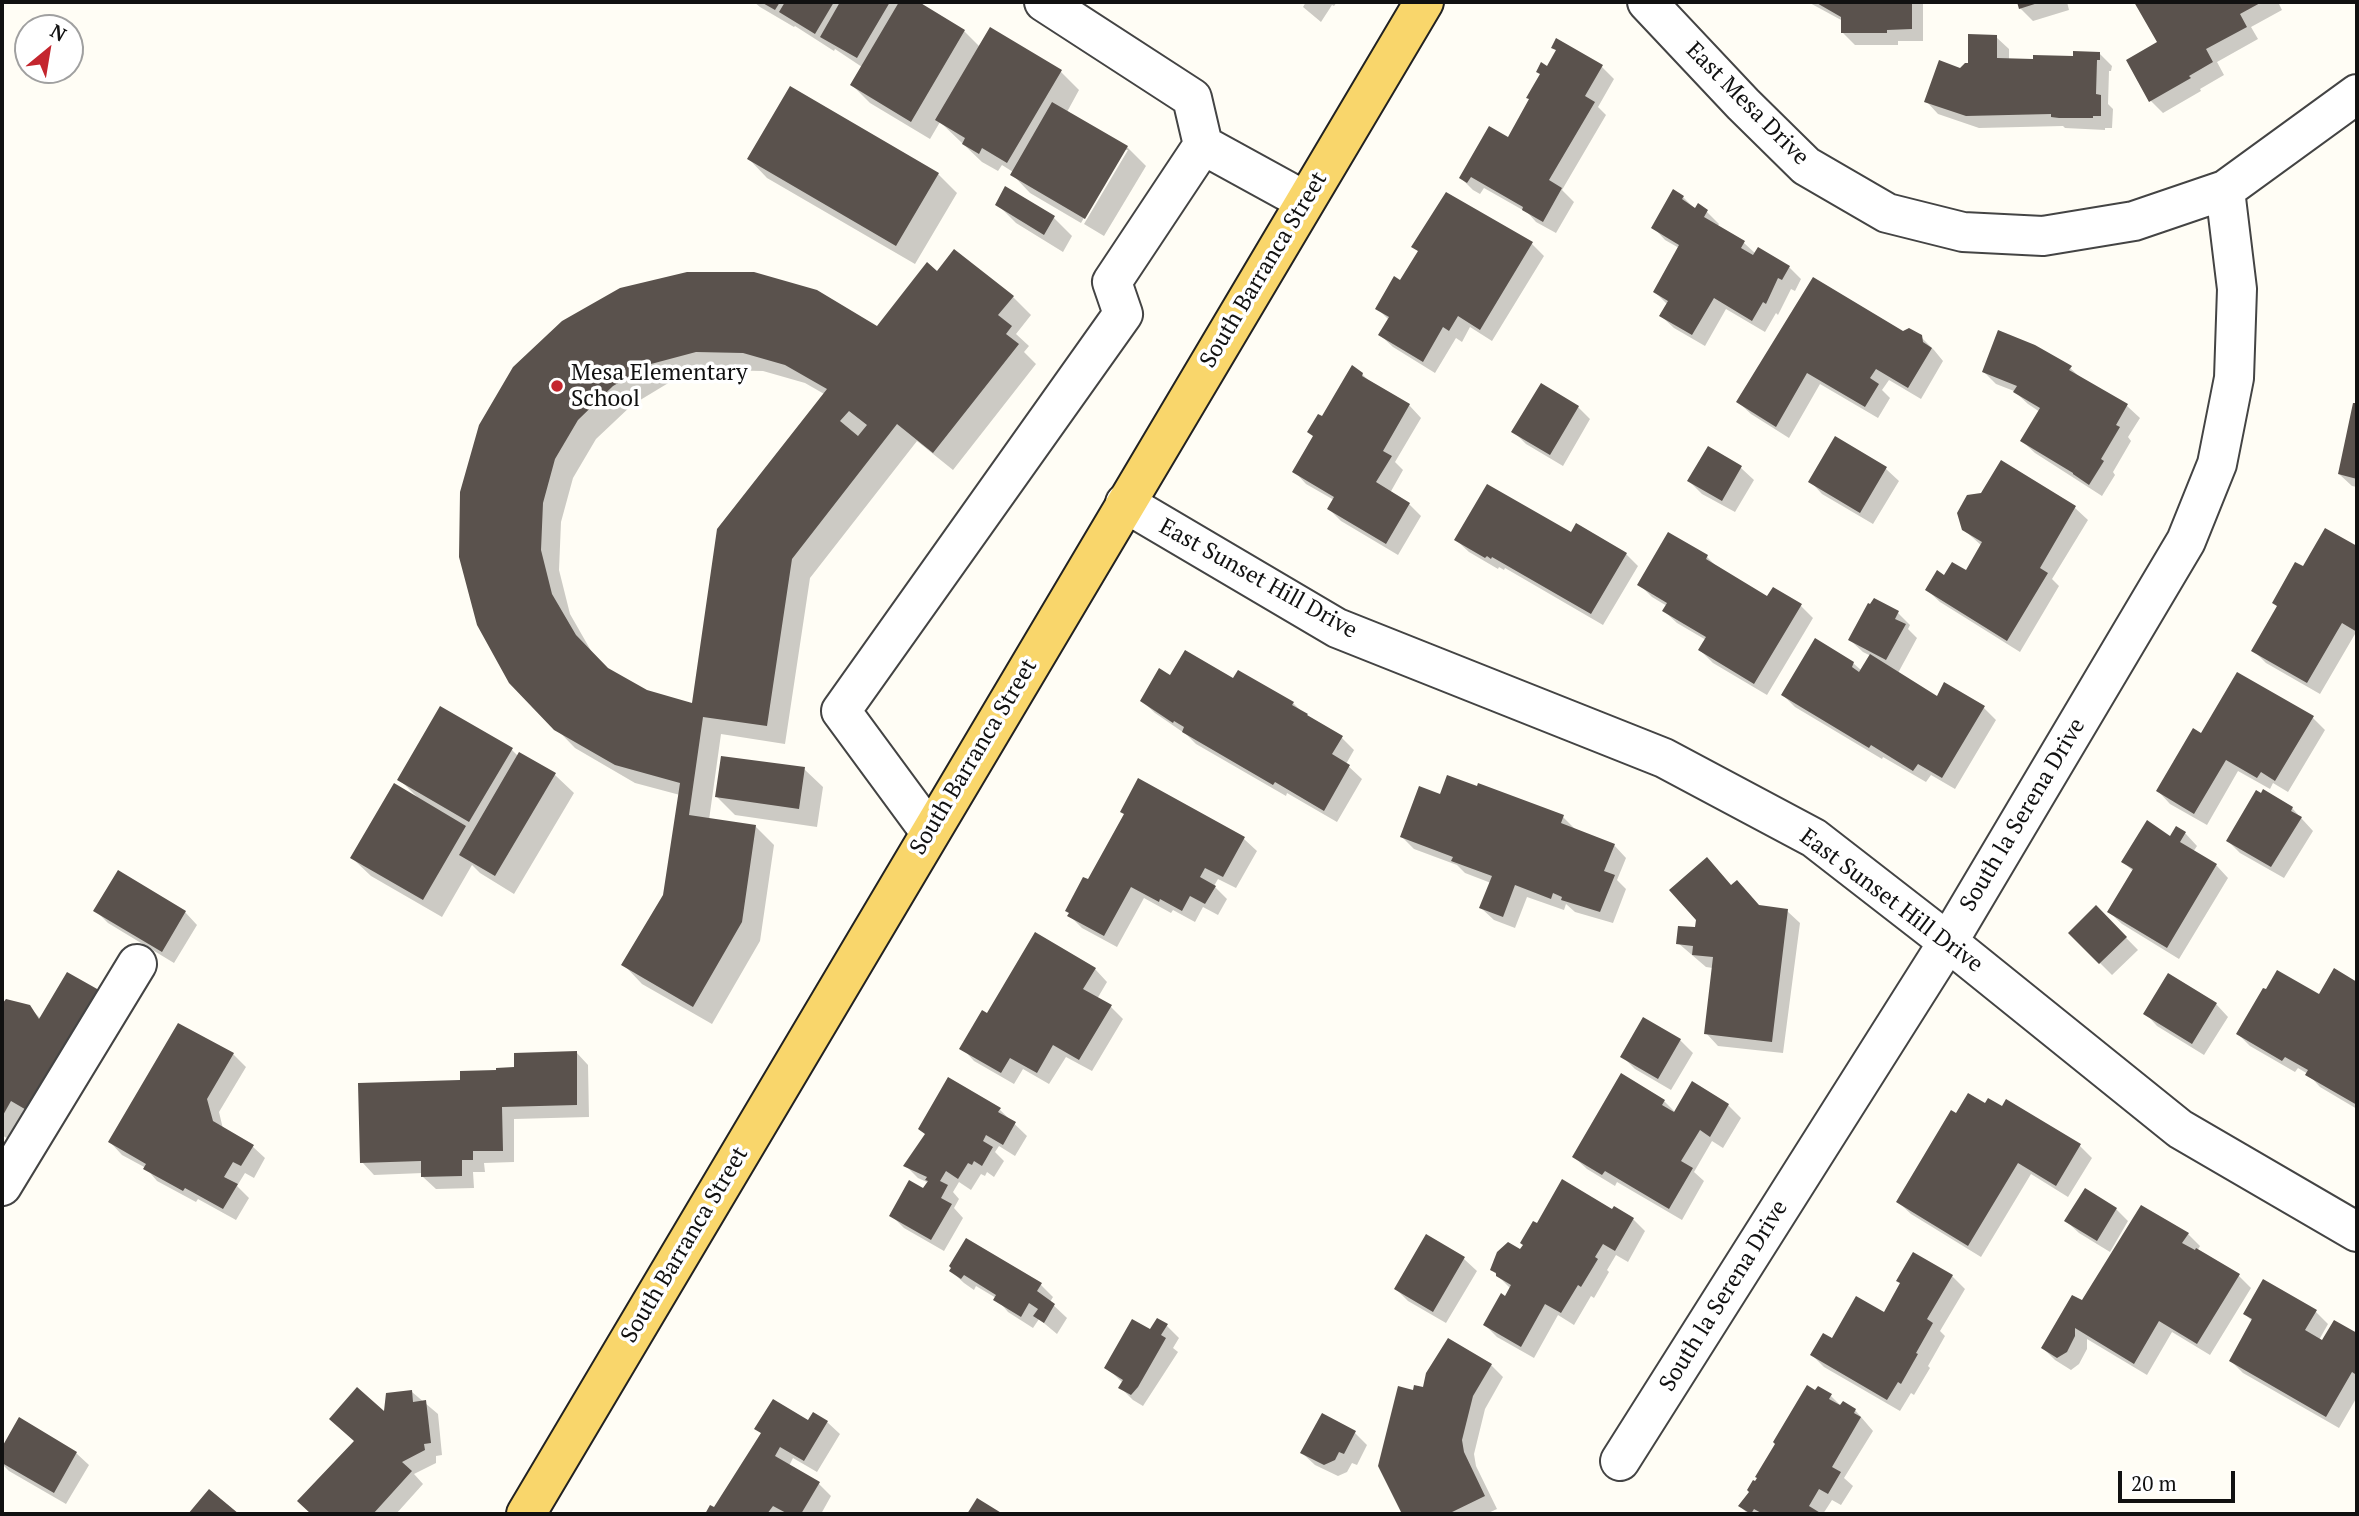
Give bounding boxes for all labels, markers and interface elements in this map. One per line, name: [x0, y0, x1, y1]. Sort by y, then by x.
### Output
north arrow: [14, 14, 84, 84]
text: N: [46, 18, 71, 47]
street label: East Mesa Drive: [1680, 37, 1814, 171]
street label: South Barranca Street: [1195, 167, 1333, 373]
place label: Mesa Elementary School: [571, 359, 748, 413]
marker: Mesa Elementary School: [549, 378, 565, 394]
street label: East Sunset Hill Drive: [1154, 513, 1362, 645]
street label: South Barranca Street: [905, 654, 1043, 860]
street label: South la Serena Drive: [1955, 714, 2091, 916]
street label: East Sunset Hill Drive: [1794, 823, 1988, 979]
street label: South Barranca Street: [616, 1142, 754, 1348]
street label: South la Serena Drive: [1654, 1195, 1794, 1397]
scale bar: [2121, 1456, 2238, 1500]
text: 20 m: [2131, 1469, 2177, 1497]

